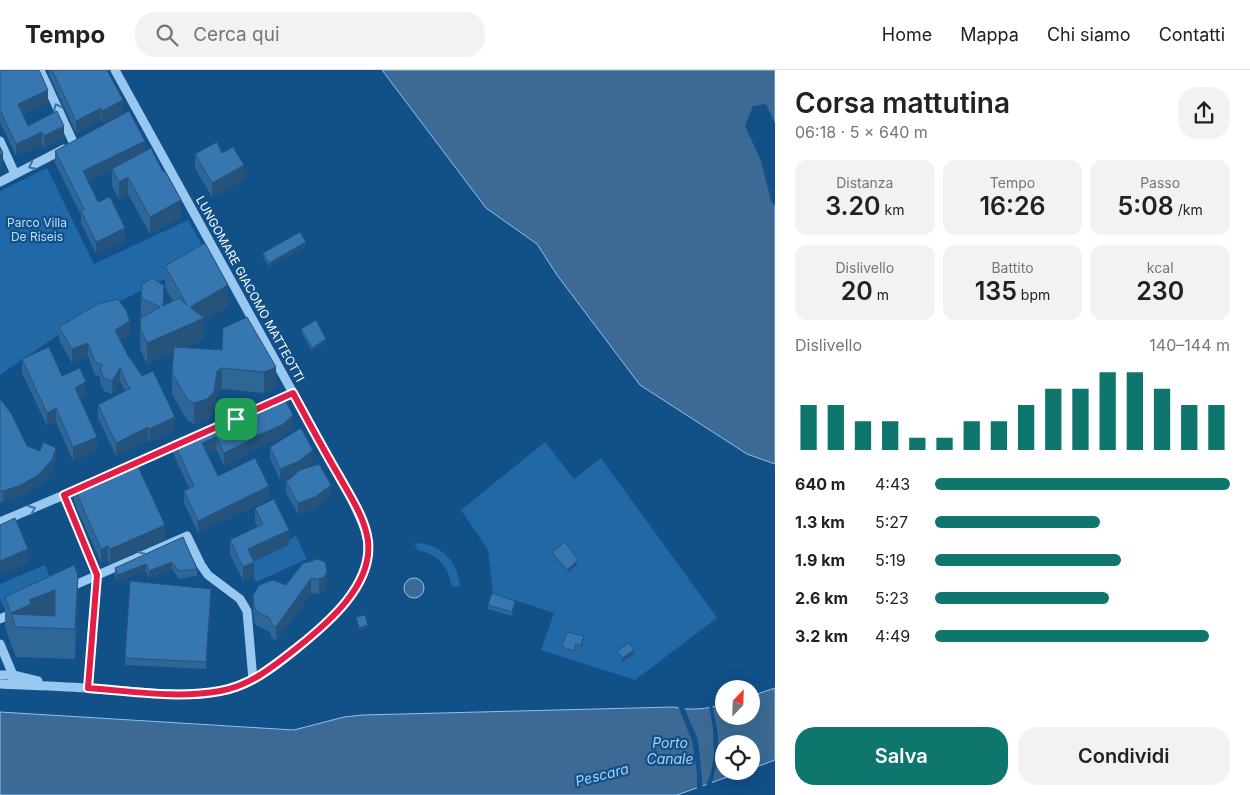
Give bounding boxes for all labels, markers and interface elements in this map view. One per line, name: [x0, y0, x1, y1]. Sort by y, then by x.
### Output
search box: [135, 12, 485, 57]
text: Tempo: [25, 20, 105, 49]
icon: search: [153, 21, 181, 49]
text: Cerca qui: [193, 23, 280, 46]
text: Home: [882, 24, 932, 45]
text: Mappa: [960, 24, 1019, 45]
text: Chi siamo: [1047, 24, 1131, 45]
text: Contatti: [1159, 24, 1225, 45]
text: Corsa mattutina: [795, 86, 1010, 120]
button: share: [1178, 87, 1230, 139]
one-way arrow: [53, 103, 63, 112]
text: 06:18 · 5 × 640 m: [795, 122, 928, 142]
one-way arrow: [28, 159, 37, 170]
text: Distanza: [836, 174, 893, 191]
text: Tempo: [990, 174, 1035, 191]
text: Passo: [1140, 174, 1180, 191]
text: 3.20: [825, 191, 881, 221]
text: 16:26: [979, 191, 1046, 221]
text: 5:08: [1118, 191, 1174, 221]
street label: LUNGOMARE GIACOMO MATTEOTTI: [193, 193, 308, 384]
text: km: [881, 201, 904, 218]
text: /km: [1174, 201, 1203, 218]
park label: Parco Villa De Riseis: [7, 215, 67, 244]
text: Dislivello: [836, 259, 894, 276]
text: Battito: [991, 259, 1034, 276]
text: kcal: [1147, 259, 1174, 276]
text: 20: [841, 276, 873, 306]
text: 135: [975, 276, 1017, 306]
text: 230: [1136, 276, 1184, 306]
text: m: [873, 286, 889, 303]
text: bpm: [1017, 286, 1050, 303]
text: Dislivello: [795, 335, 862, 355]
text: 140–144 m: [1149, 335, 1230, 355]
pin: [215, 398, 257, 440]
icon: arrive: [222, 405, 250, 433]
text: 640 m: [795, 474, 845, 494]
text: 4:43: [875, 474, 910, 494]
one-way arrow: [27, 504, 36, 515]
text: 1.3 km: [795, 512, 845, 532]
text: 5:27: [875, 512, 908, 532]
text: 1.9 km: [795, 550, 845, 570]
text: 5:19: [875, 550, 906, 570]
one-way arrow: [137, 551, 146, 562]
text: 2.6 km: [795, 588, 848, 608]
text: 5:23: [875, 588, 909, 608]
text: 3.2 km: [795, 626, 848, 646]
text: 4:49: [875, 626, 910, 646]
north arrow: [715, 680, 760, 725]
map controls: [715, 680, 760, 780]
button: Salva: [795, 727, 1008, 785]
button: Condividi: [1018, 727, 1230, 785]
water label: Porto Canale: [646, 734, 694, 767]
button: locate: [715, 735, 760, 780]
water label: Pescara: [573, 760, 631, 789]

